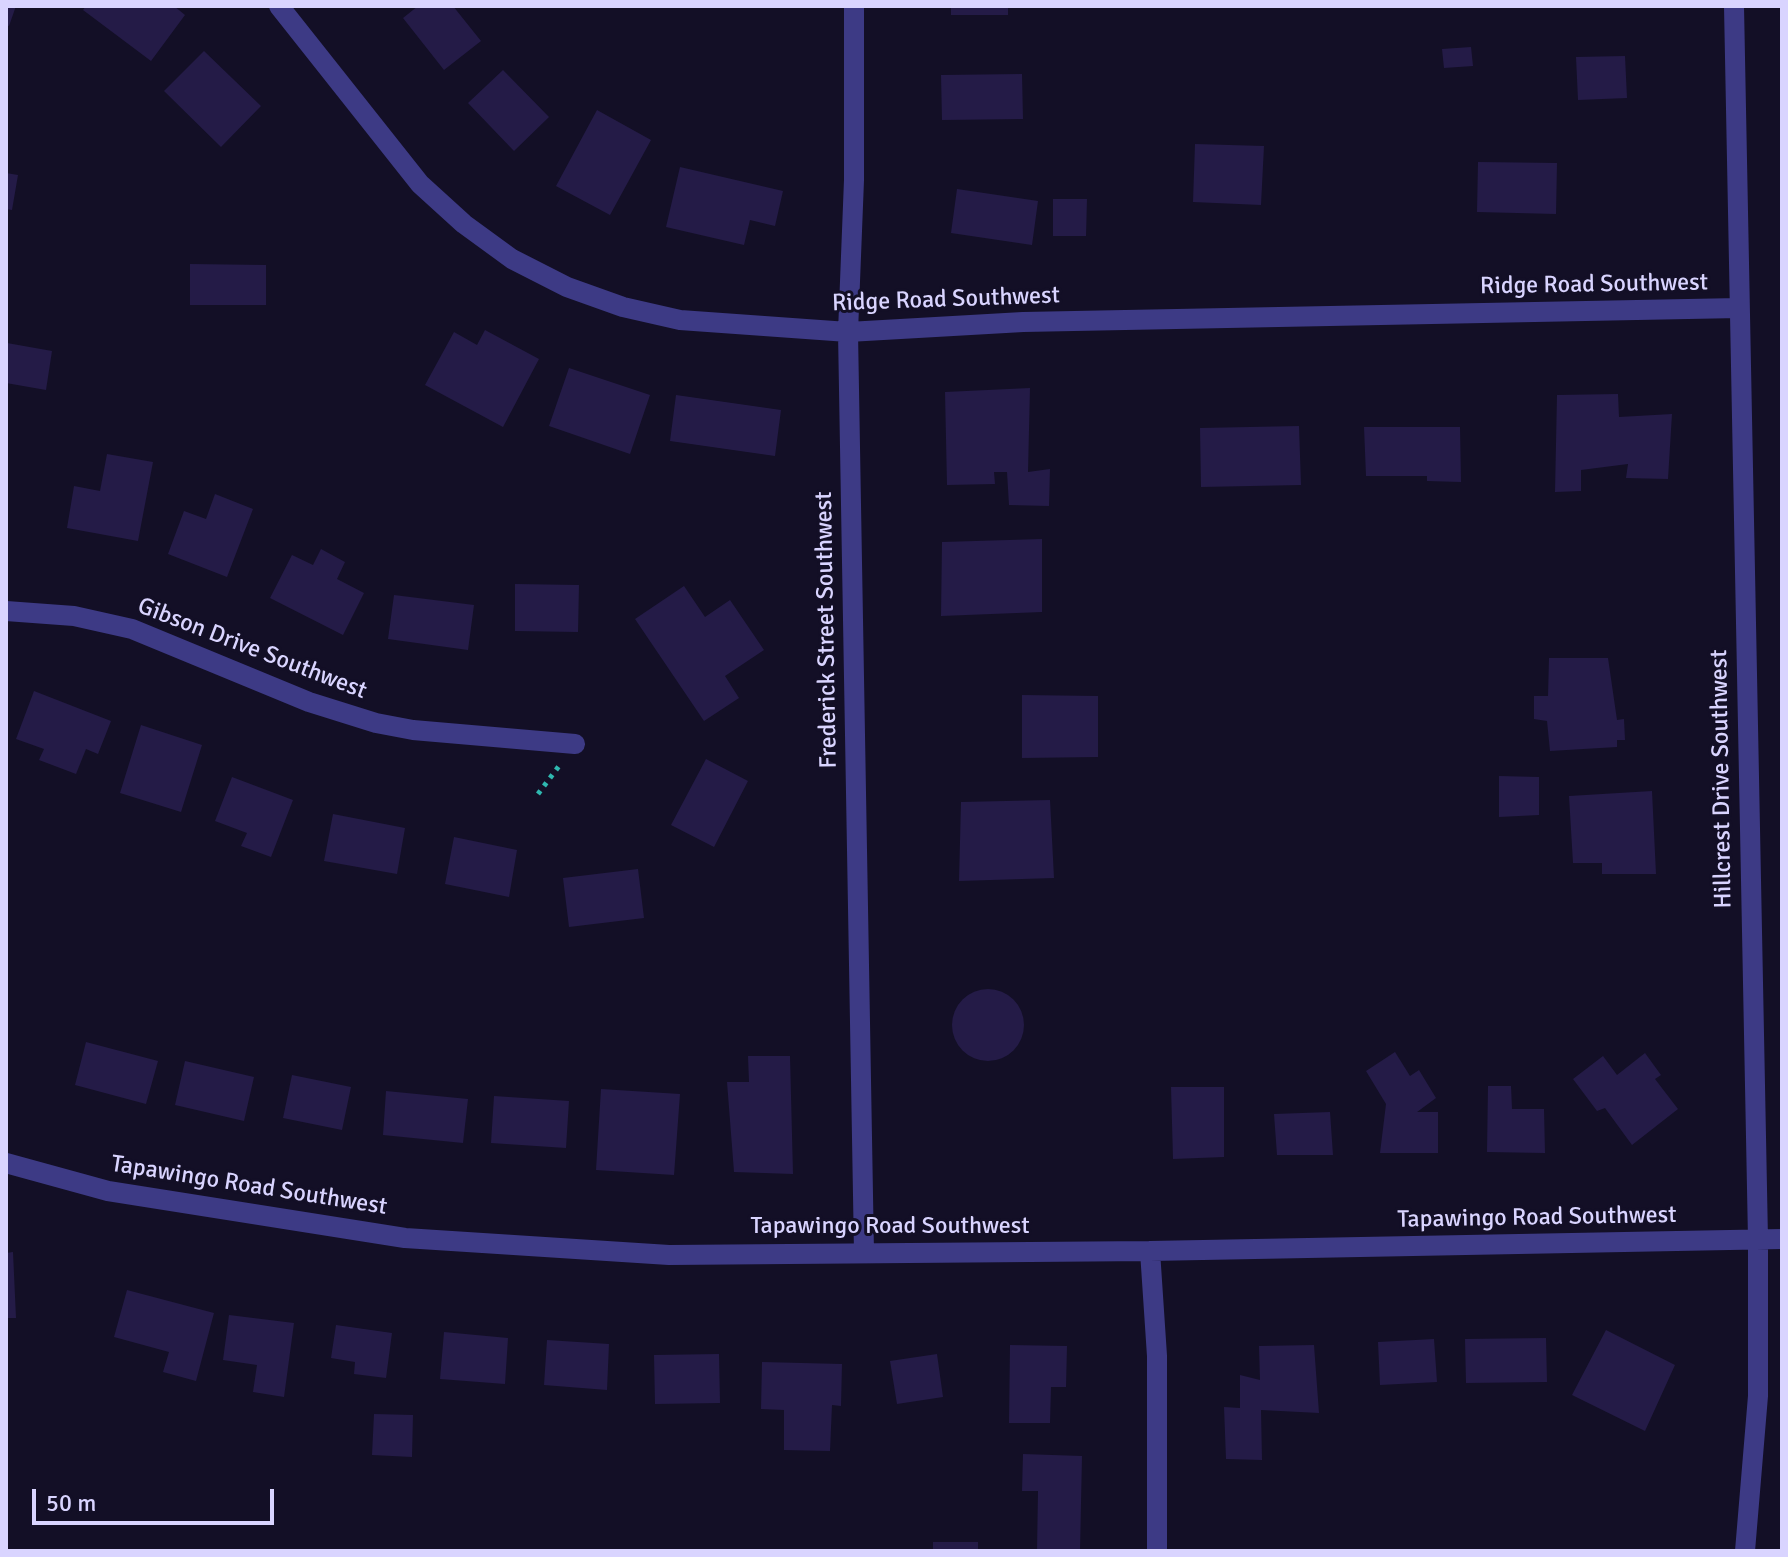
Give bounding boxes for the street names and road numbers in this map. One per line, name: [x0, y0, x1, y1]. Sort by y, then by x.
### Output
street label: Ridge Road Southwest: [1480, 269, 1708, 301]
street label: Ridge Road Southwest: [831, 282, 1061, 318]
street label: Frederick Street Southwest: [810, 491, 844, 769]
street label: Gibson Drive Southwest: [133, 592, 371, 706]
street label: Hillcrest Drive Southwest: [1705, 649, 1739, 909]
street label: Tapawingo Road Southwest: [109, 1150, 389, 1222]
street label: Tapawingo Road Southwest: [1397, 1201, 1677, 1235]
street label: Tapawingo Road Southwest: [750, 1213, 1030, 1241]

